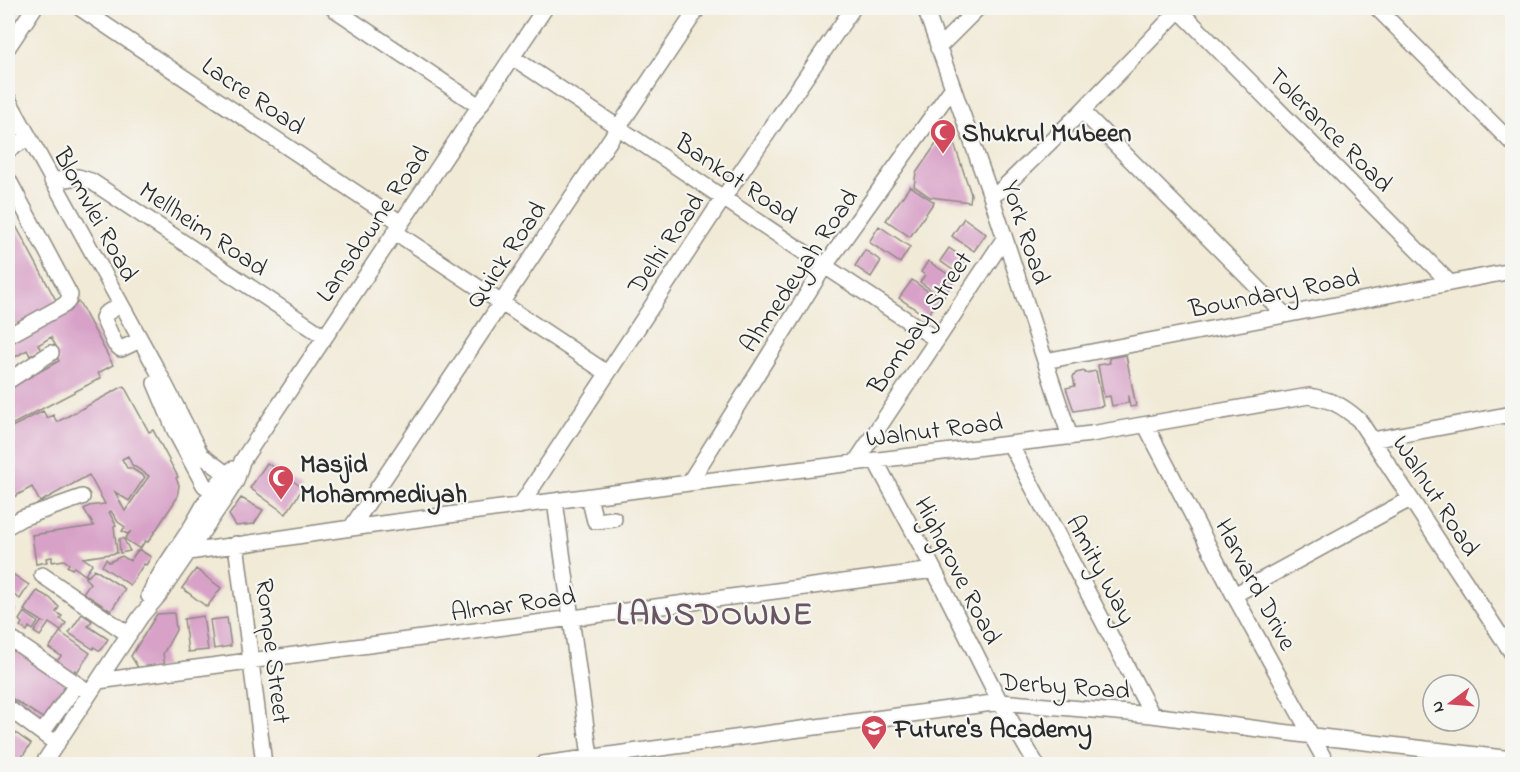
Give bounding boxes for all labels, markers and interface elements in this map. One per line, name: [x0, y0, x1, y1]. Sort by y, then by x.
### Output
street label: Lacre Road: [193, 49, 312, 146]
street label: Tolerance Road: [1258, 60, 1400, 203]
place label: Shukrul Mubeen: [962, 116, 1132, 154]
mosque icon: Shukrul Mubeen: [928, 117, 958, 155]
street label: Bankot Road: [665, 125, 805, 236]
street label: Lansdowne Road: [308, 138, 441, 311]
street label: Blomvlei Road: [41, 141, 147, 290]
street label: Mellheim Road: [130, 173, 275, 288]
street label: York Road: [990, 176, 1059, 290]
street label: Ahmedeyah Road: [732, 182, 870, 361]
street label: Delhi Road: [619, 186, 716, 304]
street label: Quick Road: [458, 194, 558, 317]
street label: Bombay Street: [859, 244, 984, 404]
street label: Boundary Road: [1185, 260, 1363, 330]
street label: Walnut Road: [864, 405, 1006, 459]
street label: Walnut Road: [1381, 428, 1488, 565]
place label: Masjid Mohammediyah: [300, 447, 467, 515]
mosque icon: Masjid Mohammediyah: [266, 463, 296, 501]
street label: Highgrove Road: [903, 491, 1010, 652]
street label: Amity Way: [1055, 509, 1144, 632]
street label: Harvard Drive: [1204, 513, 1305, 659]
street label: Rompe Street: [243, 577, 299, 726]
street label: Almar Road: [449, 578, 579, 634]
district label: LANSDOWNE: [616, 593, 814, 640]
street label: Derby Road: [998, 664, 1131, 712]
north arrow: [1421, 673, 1481, 733]
text: N: [1425, 698, 1452, 715]
place label: Future's Academy: [892, 712, 1092, 750]
school or university icon: Future's Academy: [859, 713, 889, 751]

